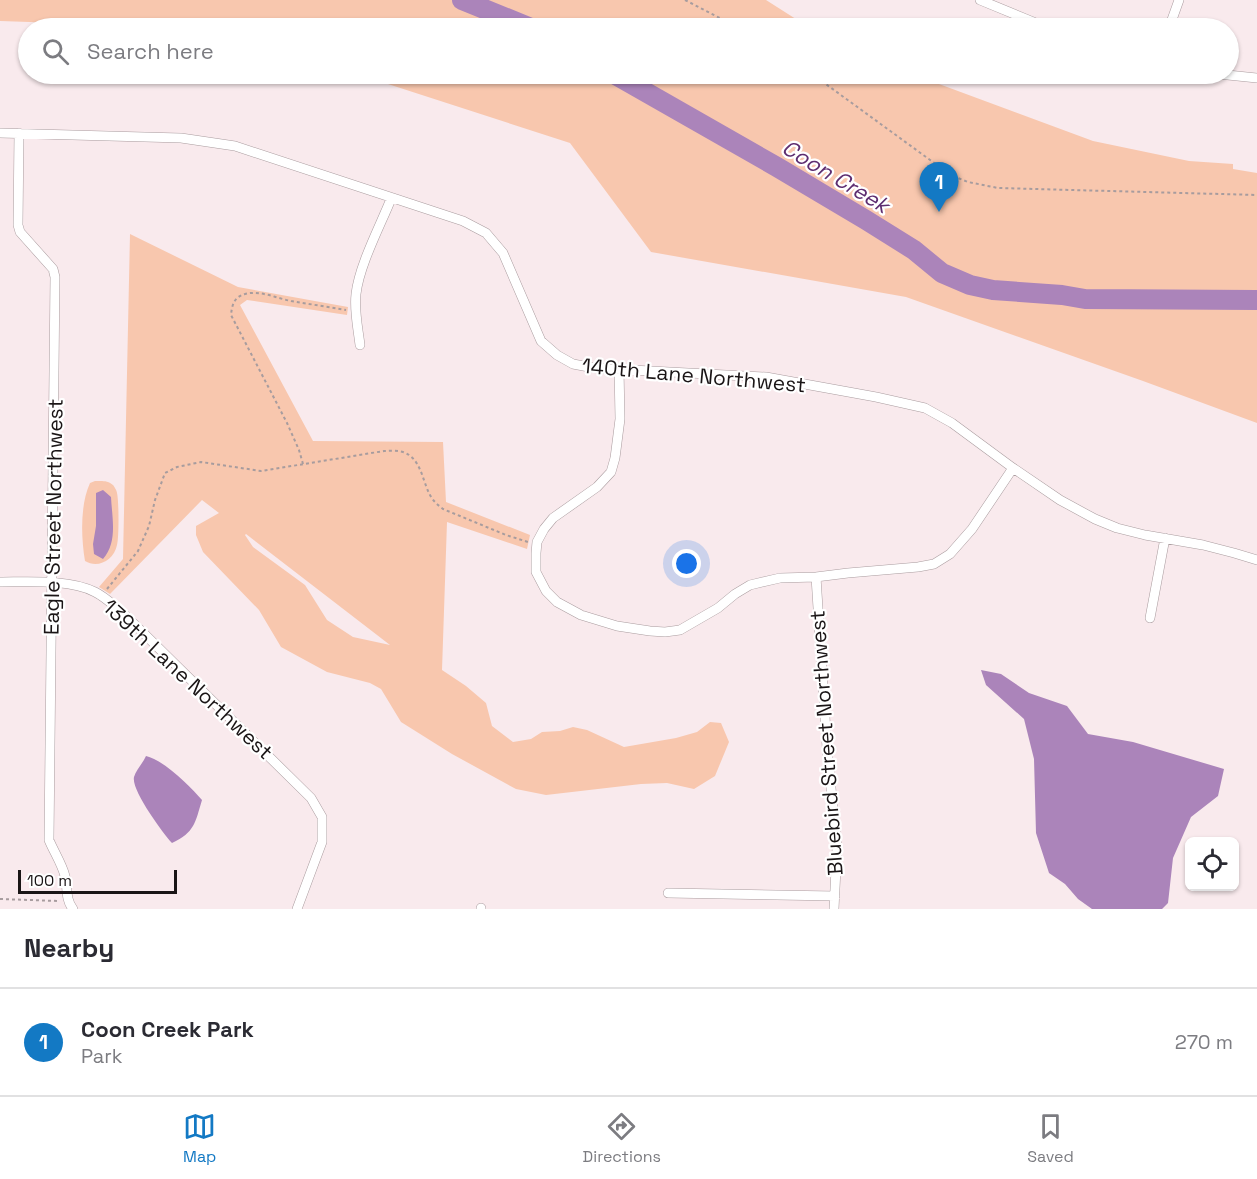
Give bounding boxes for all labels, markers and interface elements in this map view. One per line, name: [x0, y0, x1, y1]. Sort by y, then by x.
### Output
search box: [18, 18, 1239, 84]
icon: search: [39, 35, 72, 68]
text: Search here: [87, 37, 214, 65]
water label: Coon Creek: [777, 133, 897, 220]
pin: 1: [920, 162, 958, 212]
street label: 140th Lane Northwest: [581, 352, 807, 398]
street label: Eagle Street Northwest: [37, 399, 69, 635]
your location: [672, 549, 701, 578]
street label: 139th Lane Northwest: [97, 593, 279, 765]
street label: Bluebird Street Northwest: [803, 609, 849, 877]
map controls: [1185, 837, 1239, 891]
button: locate: [1185, 837, 1239, 891]
scale bar: [18, 867, 177, 894]
text: 100 m: [27, 870, 72, 891]
text: Nearby: [24, 931, 114, 965]
text: Coon Creek Park: [81, 1015, 254, 1043]
text: 1: [39, 1029, 48, 1055]
text: 270 m: [1175, 1029, 1233, 1055]
text: Park: [81, 1043, 123, 1069]
tab: Map: [183, 1110, 216, 1167]
tab: Directions: [583, 1110, 661, 1167]
tab: Saved: [1027, 1110, 1074, 1167]

